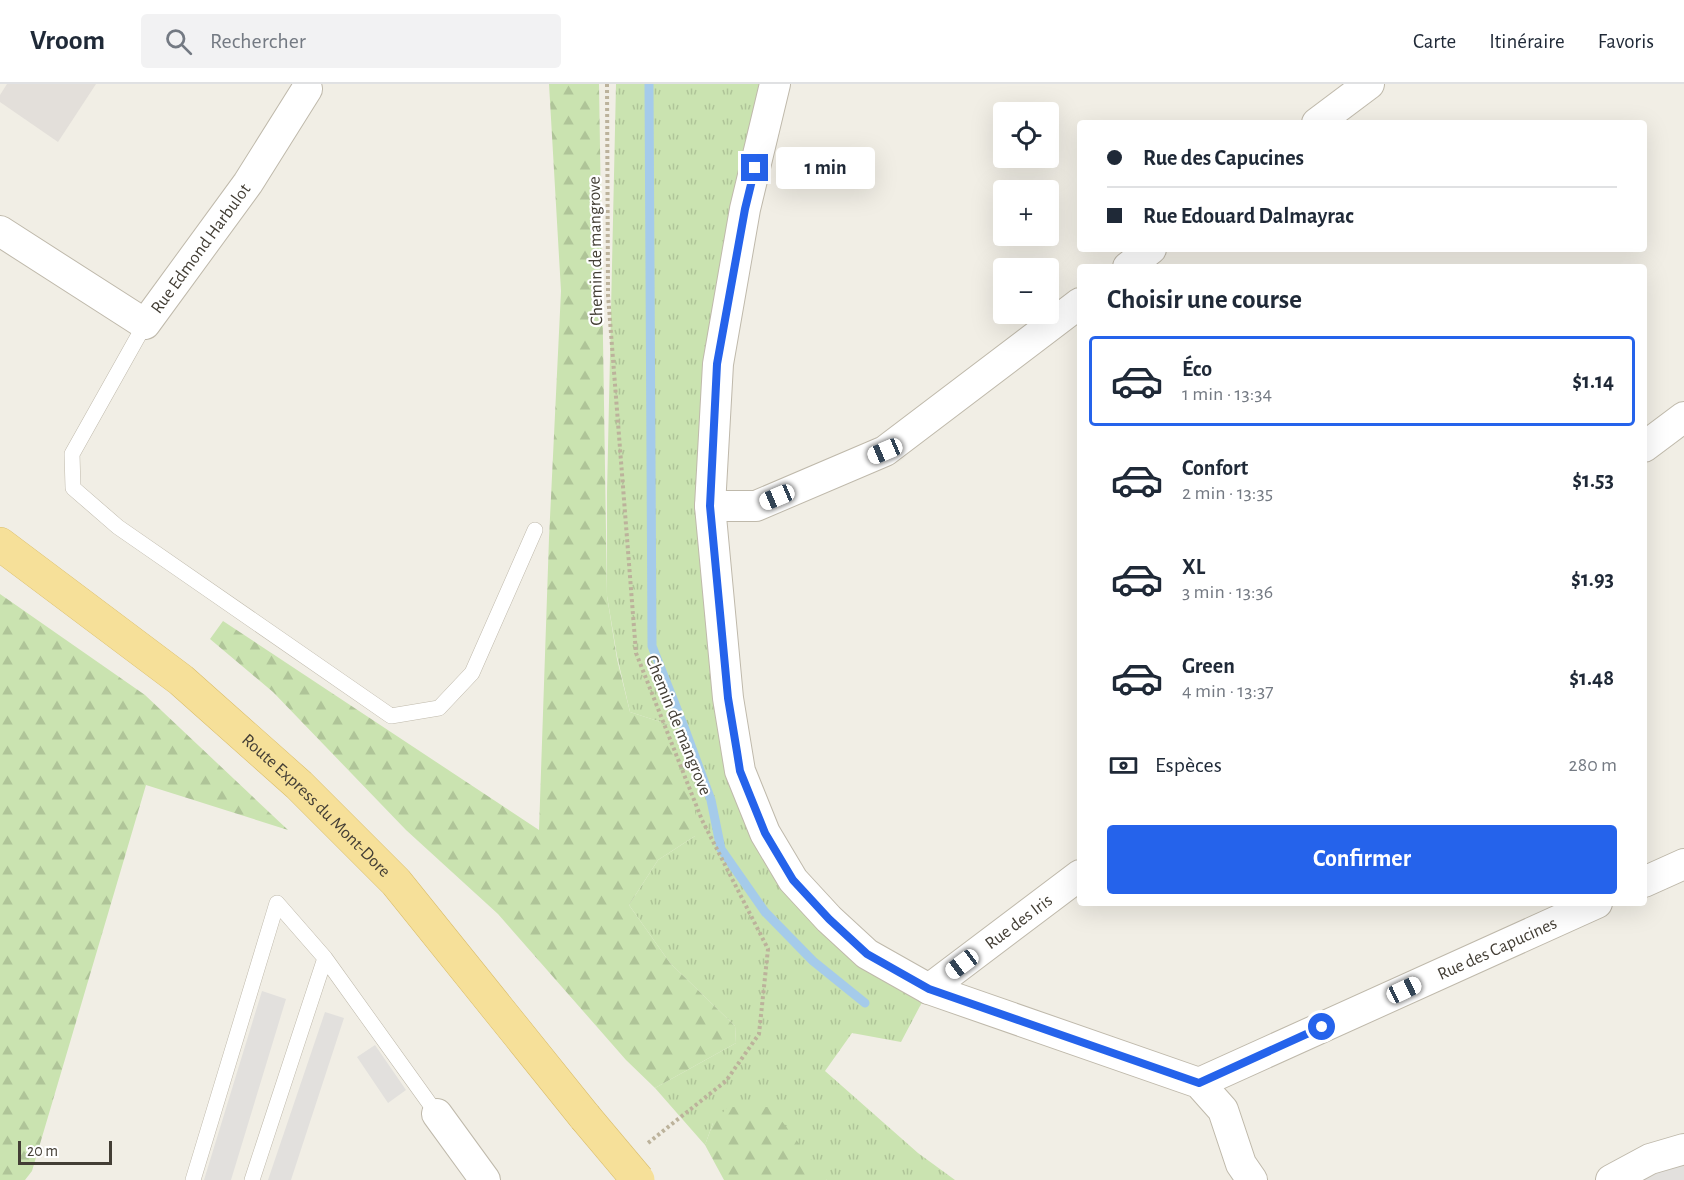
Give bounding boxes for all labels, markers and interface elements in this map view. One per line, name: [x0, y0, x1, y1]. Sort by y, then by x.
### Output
search box: [141, 14, 561, 68]
icon: search: [162, 25, 195, 58]
text: Vroom: [30, 27, 105, 55]
text: Rechercher: [210, 30, 306, 52]
text: Carte: [1413, 31, 1456, 52]
text: Itinéraire: [1489, 31, 1565, 52]
text: Favoris: [1598, 31, 1654, 52]
map controls: [993, 102, 1059, 324]
button: locate: [993, 102, 1059, 168]
callout: 1 min: [776, 147, 875, 189]
text: Rue des Capucines: [1143, 147, 1304, 169]
route end: [741, 154, 768, 181]
text: 1 min: [804, 158, 847, 178]
street label: Chemin de mangrove: [586, 176, 606, 326]
street label: Rue Edmond Harbulot: [148, 180, 254, 317]
button: +: [993, 180, 1059, 246]
text: Rue Edouard Dalmayrac: [1143, 205, 1354, 227]
button: −: [993, 258, 1059, 324]
text: Choisir une course: [1107, 286, 1302, 313]
icon: car: [1110, 354, 1164, 408]
text: Éco: [1182, 358, 1212, 380]
text: $1.14: [1572, 370, 1614, 392]
text: 1 min · 13:34: [1182, 384, 1272, 404]
car: [865, 436, 905, 466]
icon: car: [1110, 453, 1164, 507]
text: Confort: [1182, 457, 1248, 479]
text: $1.53: [1572, 469, 1614, 491]
car: [757, 482, 797, 512]
text: 2 min · 13:35: [1182, 483, 1273, 503]
icon: car: [1110, 552, 1164, 606]
text: XL: [1182, 556, 1205, 578]
text: $1.93: [1571, 568, 1614, 590]
text: 3 min · 13:36: [1182, 582, 1273, 602]
icon: car: [1110, 651, 1164, 705]
street label: Chemin de mangrove: [642, 653, 714, 798]
text: Green: [1182, 655, 1235, 677]
text: $1.48: [1569, 667, 1614, 689]
text: 4 min · 13:37: [1182, 681, 1274, 701]
street label: Route Express du Mont-Dore: [238, 731, 394, 881]
icon: cash: [1107, 749, 1140, 782]
text: Espèces: [1155, 754, 1222, 776]
text: 280 m: [1569, 755, 1617, 775]
button: Confirmer: [1107, 825, 1617, 894]
street label: Rue des Iris: [982, 891, 1056, 953]
street label: Rue des Capucines: [1435, 914, 1560, 984]
car: [942, 946, 982, 982]
car: [1384, 974, 1424, 1006]
route start: [1308, 1013, 1335, 1040]
scale bar: [18, 1138, 112, 1166]
text: 20 m: [27, 1143, 58, 1159]

